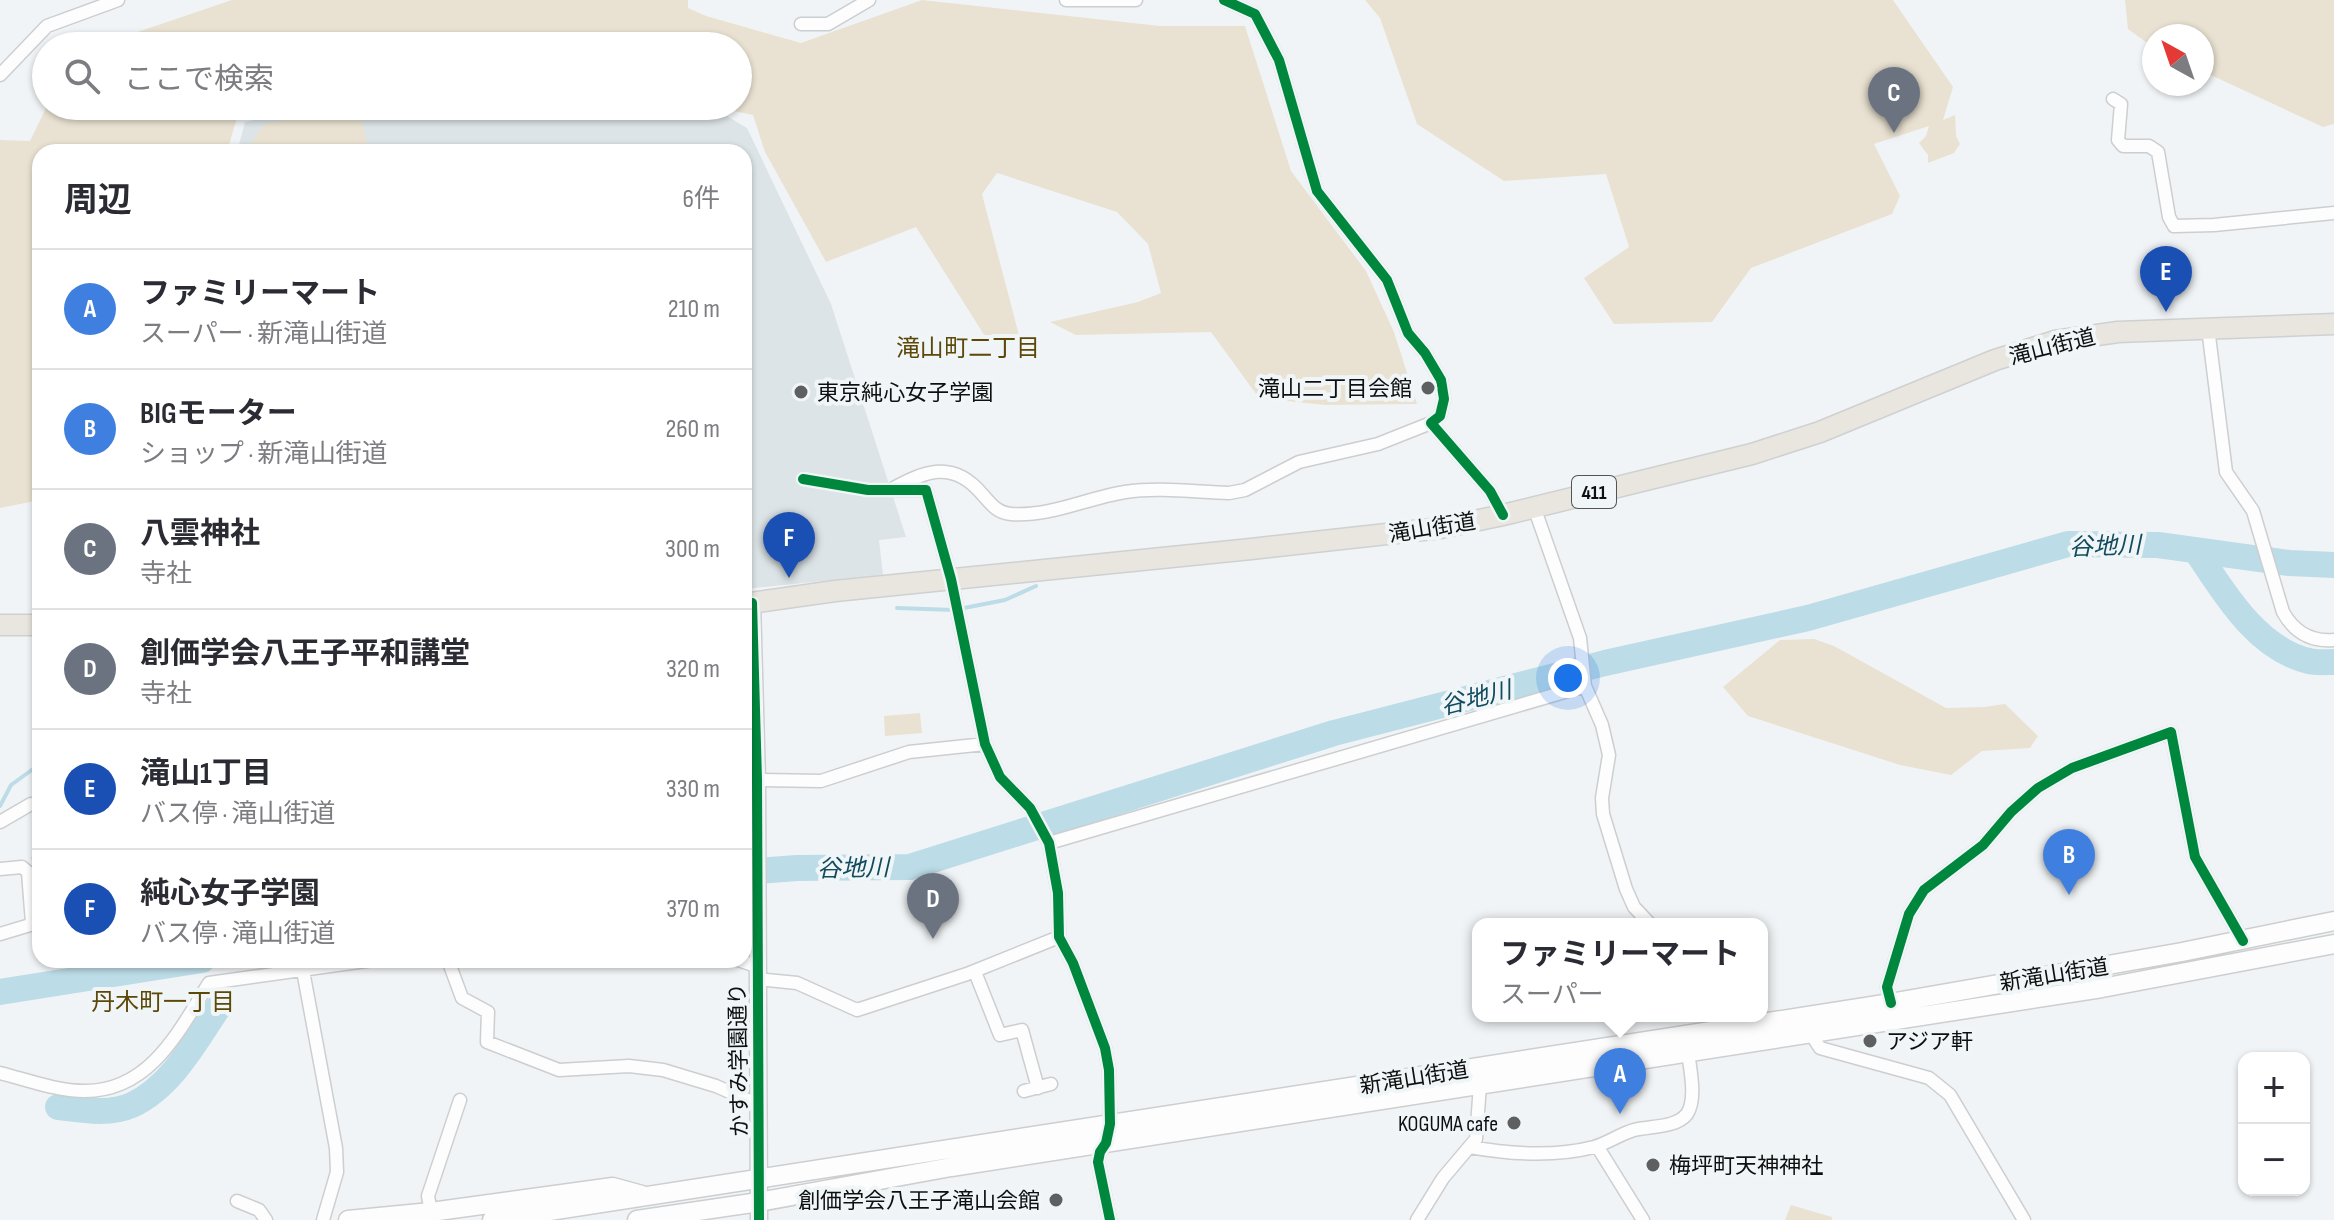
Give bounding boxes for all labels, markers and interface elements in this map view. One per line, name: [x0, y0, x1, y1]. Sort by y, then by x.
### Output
north arrow: [2142, 24, 2214, 96]
search box: [32, 32, 752, 120]
icon: search: [60, 54, 104, 98]
text: ここで検索: [124, 62, 274, 98]
pin: C: [1868, 67, 1920, 133]
text: 周辺: [64, 180, 132, 221]
text: 6件: [683, 184, 720, 215]
pin: E: [2140, 246, 2192, 312]
text: ファミリーマート: [140, 276, 380, 312]
text: A: [84, 294, 96, 325]
text: 210 m: [668, 294, 720, 325]
text: スーパー · 新滝山街道: [140, 319, 387, 350]
street label: 滝山街道: [2006, 324, 2098, 371]
district label: 滝山町二丁目: [896, 334, 1040, 363]
place label: 滝山二丁目会館: [1258, 376, 1412, 403]
marker: 滝山二丁目会館: [1419, 379, 1437, 397]
place label: 東京純心女子学園: [817, 380, 993, 407]
marker: 東京純心女子学園: [792, 383, 810, 401]
text: BIGモーター: [140, 396, 297, 432]
text: B: [84, 414, 96, 445]
text: 260 m: [665, 414, 720, 445]
text: ショップ · 新滝山街道: [140, 439, 387, 470]
road number: 411: [1572, 476, 1616, 508]
street label: 滝山街道: [1387, 508, 1478, 549]
pin: F: [763, 512, 815, 578]
text: 八雲神社: [140, 516, 260, 552]
water label: 谷地川: [2069, 531, 2144, 562]
text: C: [83, 534, 97, 565]
text: 300 m: [665, 534, 720, 565]
text: 寺社: [140, 559, 192, 590]
text: 創価学会八王子平和講堂: [140, 636, 470, 672]
text: D: [83, 654, 97, 685]
text: 320 m: [666, 654, 720, 685]
your location: [1548, 658, 1588, 698]
water label: 谷地川: [1438, 675, 1517, 721]
text: 寺社: [140, 679, 192, 710]
text: 滝山1丁目: [140, 756, 272, 792]
text: E: [84, 774, 96, 805]
text: 330 m: [666, 774, 720, 805]
text: バス停 · 滝山街道: [140, 799, 335, 830]
pin: B: [2043, 829, 2095, 895]
water label: 谷地川: [817, 853, 892, 884]
pin: D: [907, 873, 959, 939]
text: 純心女子学園: [140, 876, 320, 912]
text: F: [85, 894, 95, 925]
text: 370 m: [666, 894, 720, 925]
popup: [1472, 918, 1768, 1022]
text: バス停 · 滝山街道: [140, 919, 335, 950]
text: ファミリーマート: [1500, 937, 1740, 973]
street label: 新滝山街道: [1998, 954, 2111, 997]
text: スーパー: [1500, 980, 1604, 1011]
street label: かすみ学園通り: [725, 983, 754, 1137]
district label: 丹木町一丁目: [91, 988, 235, 1017]
place label: アジア軒: [1886, 1029, 1973, 1056]
marker: アジア軒: [1861, 1032, 1879, 1050]
pin: A: [1594, 1048, 1646, 1114]
map controls: [2238, 1052, 2310, 1196]
button: +: [2238, 1052, 2310, 1124]
street label: 新滝山街道: [1358, 1057, 1471, 1100]
place label: KOGUMA cafe: [1398, 1111, 1498, 1138]
marker: KOGUMA cafe: [1505, 1114, 1523, 1132]
button: −: [2238, 1124, 2310, 1196]
place label: 梅坪町天神神社: [1669, 1153, 1823, 1180]
marker: 梅坪町天神神社: [1644, 1156, 1662, 1174]
place label: 創価学会八王子滝山会館: [798, 1188, 1040, 1215]
marker: 創価学会八王子滝山会館: [1047, 1191, 1065, 1209]

